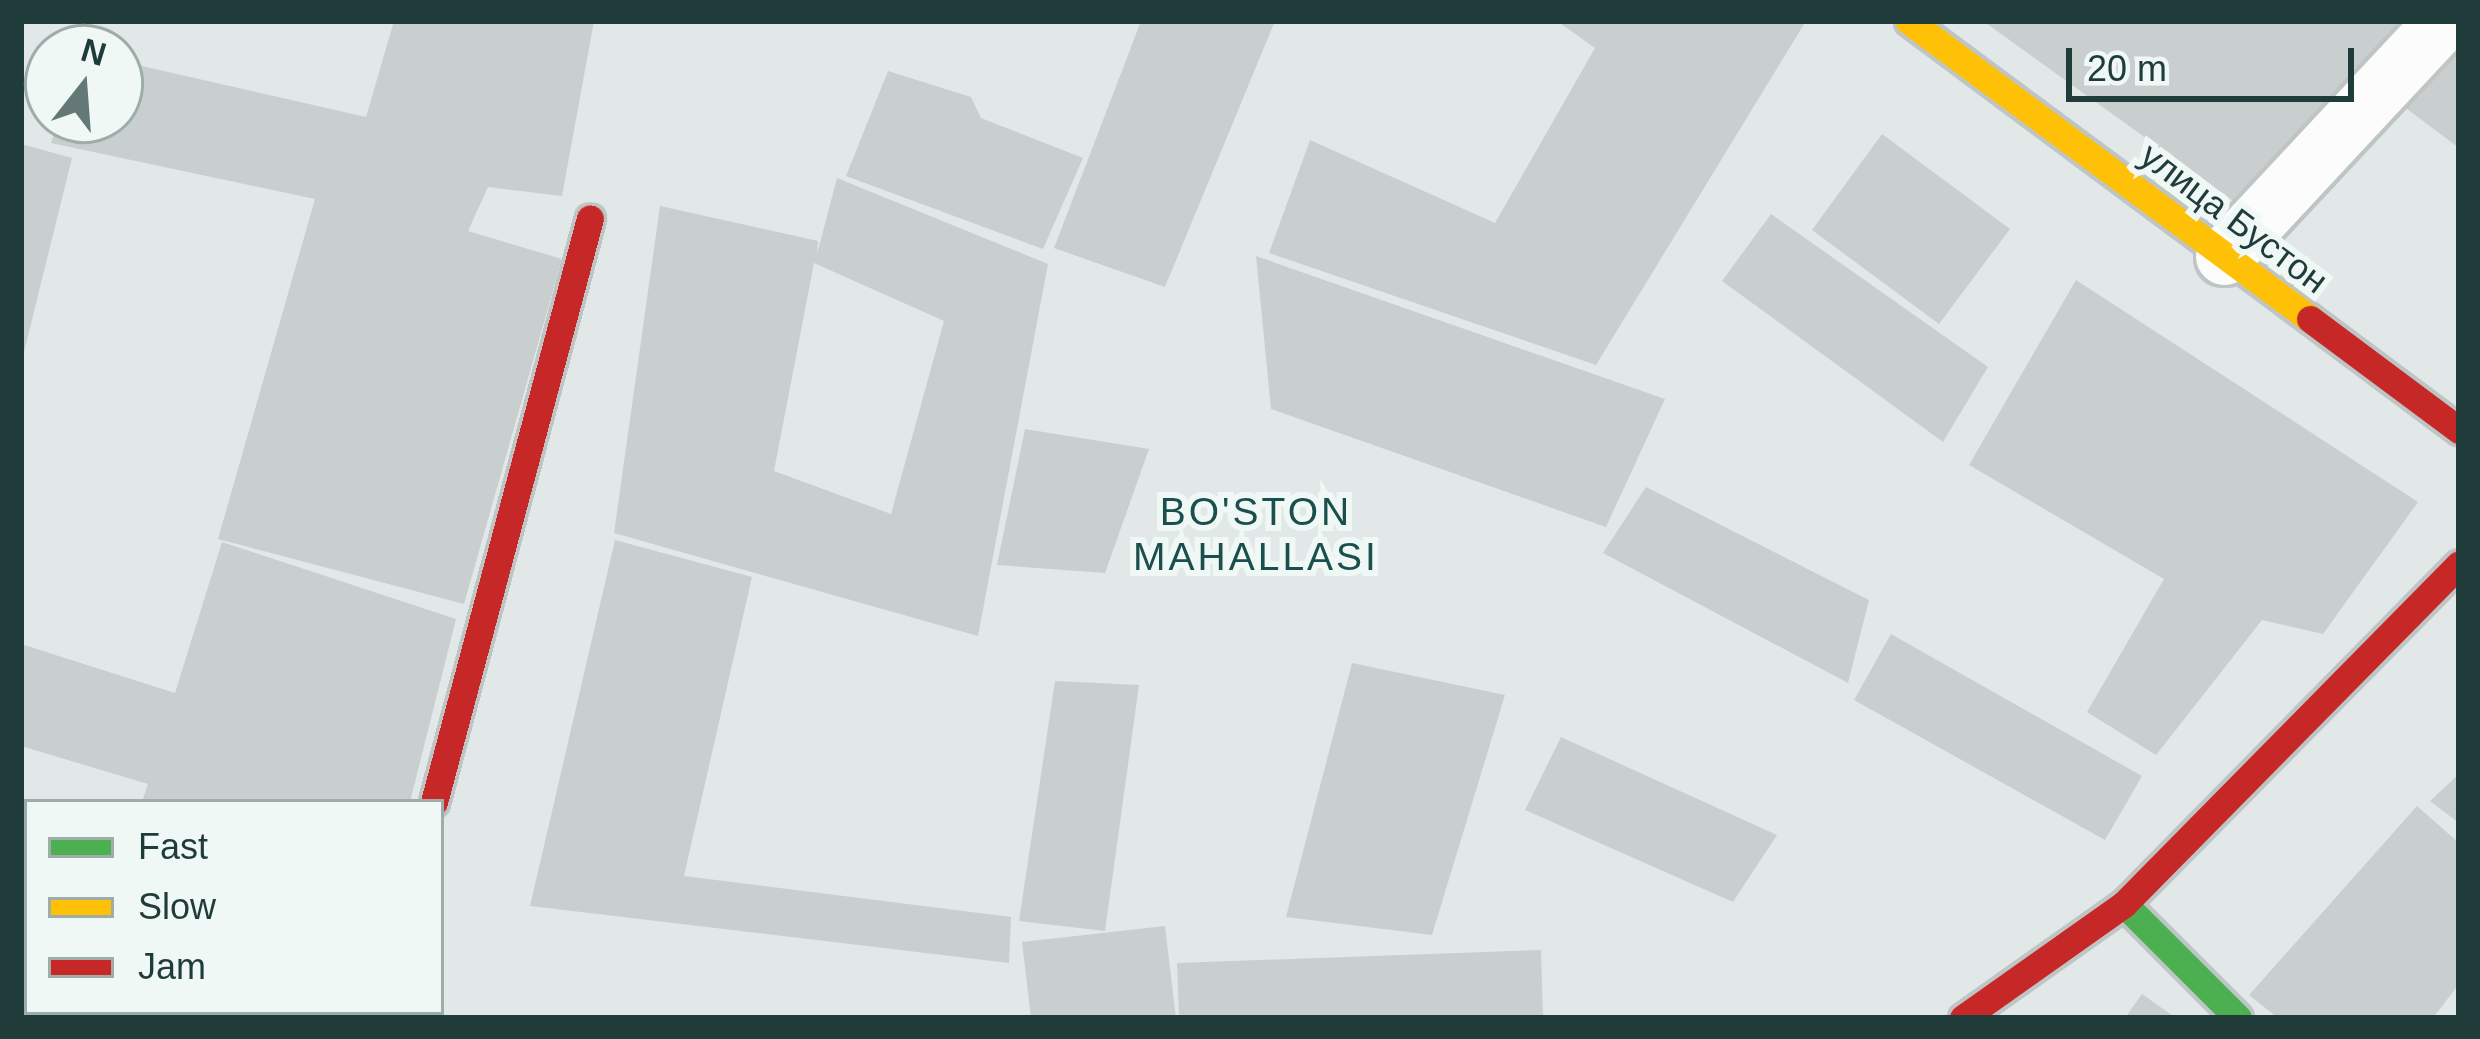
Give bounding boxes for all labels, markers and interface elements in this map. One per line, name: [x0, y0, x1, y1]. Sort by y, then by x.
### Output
north arrow: [24, 24, 144, 144]
scale bar: [2072, 24, 2360, 98]
text: N: [77, 31, 111, 73]
text: 20 m: [2087, 48, 2167, 89]
street label: улица Бустон: [2132, 134, 2336, 302]
district label: BO'STON MAHALLASI: [1133, 490, 1379, 581]
legend: [24, 799, 444, 1015]
text: Fast: [138, 826, 208, 867]
text: Slow: [138, 886, 216, 927]
text: Jam: [138, 946, 206, 987]

